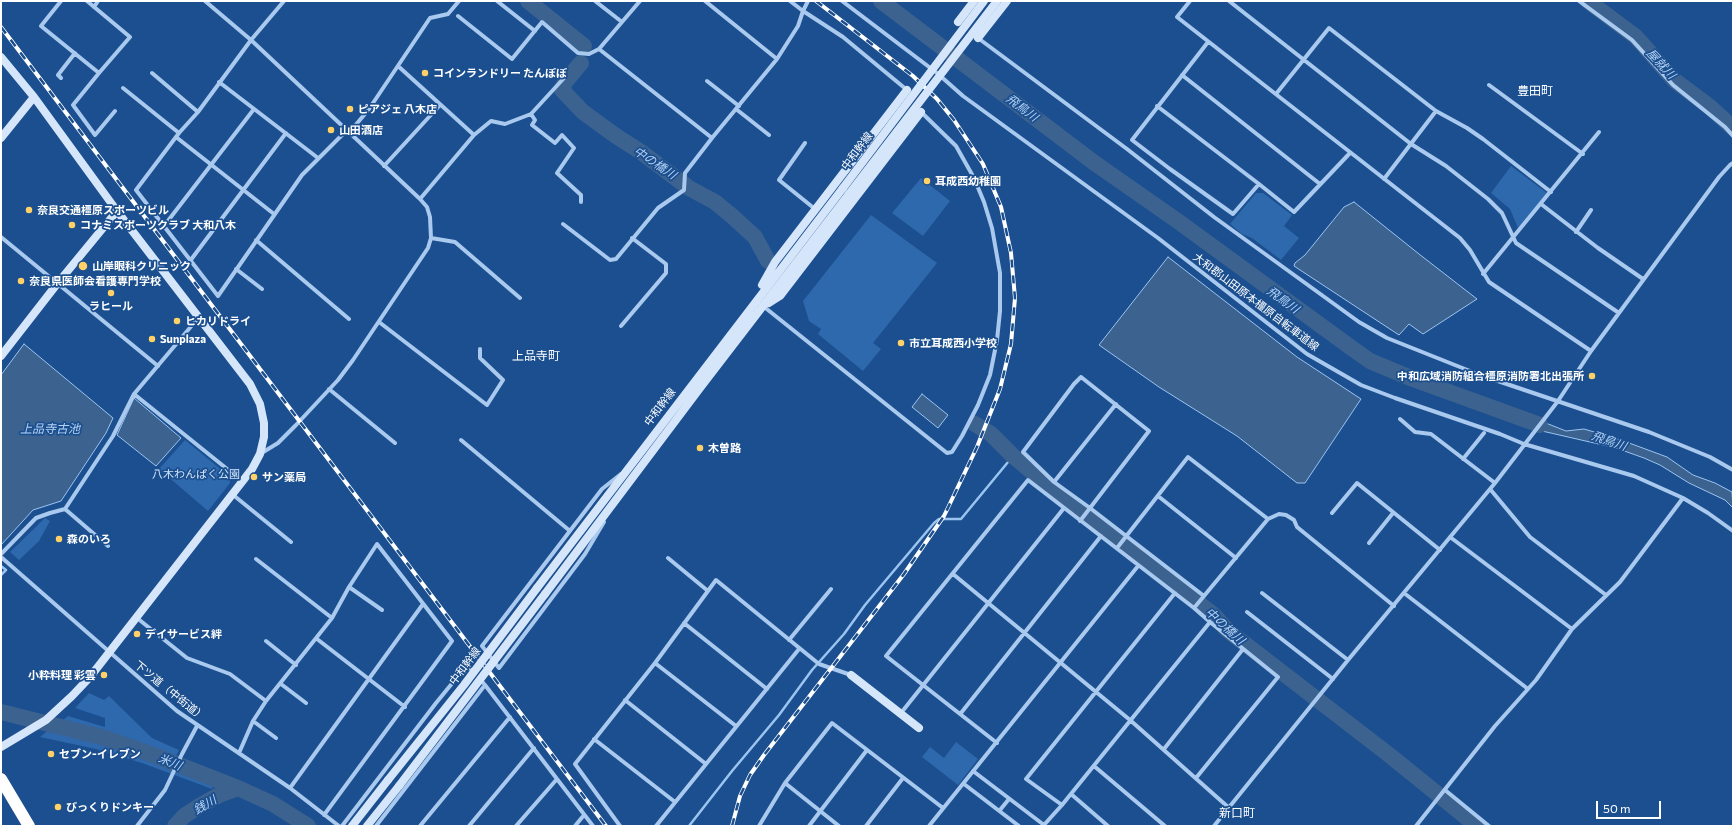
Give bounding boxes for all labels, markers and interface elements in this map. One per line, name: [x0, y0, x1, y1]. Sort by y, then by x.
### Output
water label: 屋就川: [1643, 46, 1679, 82]
place label: コインランドリー たんぽぽ: [433, 66, 567, 80]
marker: コインランドリー たんぽぽ: [420, 68, 430, 78]
district label: 豊田町: [1517, 84, 1553, 98]
water label: 飛鳥川: [1003, 91, 1041, 125]
place label: ピアジェ 八木店: [358, 102, 437, 116]
marker: ピアジェ 八木店: [345, 104, 355, 114]
place label: 山田酒店: [339, 123, 383, 137]
marker: 山田酒店: [326, 125, 336, 135]
street label: 中和幹線: [838, 129, 876, 173]
water label: 中の橋川: [631, 144, 679, 182]
place label: 耳成西幼稚園: [935, 174, 1001, 188]
marker: 耳成西幼稚園: [922, 176, 932, 186]
place label: 奈良交通橿原スポーツビル: [37, 203, 169, 217]
marker: 奈良交通橿原スポーツビル: [24, 205, 34, 215]
place label: コナミスポーツクラブ 大和八木: [80, 218, 236, 232]
marker: コナミスポーツクラブ 大和八木: [67, 220, 77, 230]
street label: 大和郡山田原本橿原自転車道線: [1191, 250, 1321, 354]
place label: 山岸眼科クリニック: [92, 259, 191, 273]
marker: 山岸眼科クリニック: [77, 260, 89, 272]
place label: 奈良県医師会看護専門学校: [29, 274, 161, 288]
marker: 奈良県医師会看護専門学校: [16, 276, 26, 286]
water label: 飛鳥川: [1264, 284, 1302, 316]
marker: ラヒール: [106, 288, 116, 298]
place label: ラヒール: [89, 299, 133, 313]
place label: ヒカリドライ: [185, 314, 251, 328]
marker: ヒカリドライ: [172, 316, 182, 326]
place label: Sunplaza: [160, 332, 206, 346]
marker: Sunplaza: [147, 334, 157, 344]
place label: 市立耳成西小学校: [909, 336, 997, 350]
marker: 市立耳成西小学校: [896, 338, 906, 348]
district label: 上品寺町: [512, 349, 560, 363]
place label: 中和広域消防組合橿原消防署北出張所: [1397, 369, 1584, 383]
marker: 中和広域消防組合橿原消防署北出張所: [1587, 371, 1597, 381]
street label: 中和幹線: [641, 385, 679, 429]
water label: 上品寺古池: [20, 422, 80, 436]
water label: 飛鳥川: [1590, 428, 1628, 454]
place label: 木曽路: [708, 441, 741, 455]
marker: 木曽路: [695, 443, 705, 453]
park label: 八木わんぱく公園: [152, 467, 240, 481]
place label: サン薬局: [262, 470, 306, 484]
marker: サン薬局: [249, 472, 259, 482]
place label: 森のいろ: [67, 532, 111, 546]
marker: 森のいろ: [54, 534, 64, 544]
water label: 中の橋川: [1202, 605, 1248, 647]
place label: デイサービス絆: [145, 627, 222, 641]
marker: デイサービス絆: [132, 629, 142, 639]
street label: 中和幹線: [446, 644, 484, 688]
street label: 下ツ道（中街道）: [132, 658, 208, 724]
place label: 小粋料理 彩雲: [28, 668, 96, 682]
marker: 小粋料理 彩雲: [99, 670, 109, 680]
place label: セブン-イレブン: [59, 747, 141, 761]
marker: セブン-イレブン: [46, 749, 56, 759]
water label: 米川: [156, 751, 184, 773]
water label: 銭川: [191, 793, 219, 817]
scale bar: [1598, 793, 1663, 819]
place label: びっくりドンキー: [66, 800, 154, 814]
text: 50 m: [1603, 801, 1631, 815]
marker: びっくりドンキー: [53, 802, 63, 812]
district label: 新口町: [1219, 806, 1255, 820]

